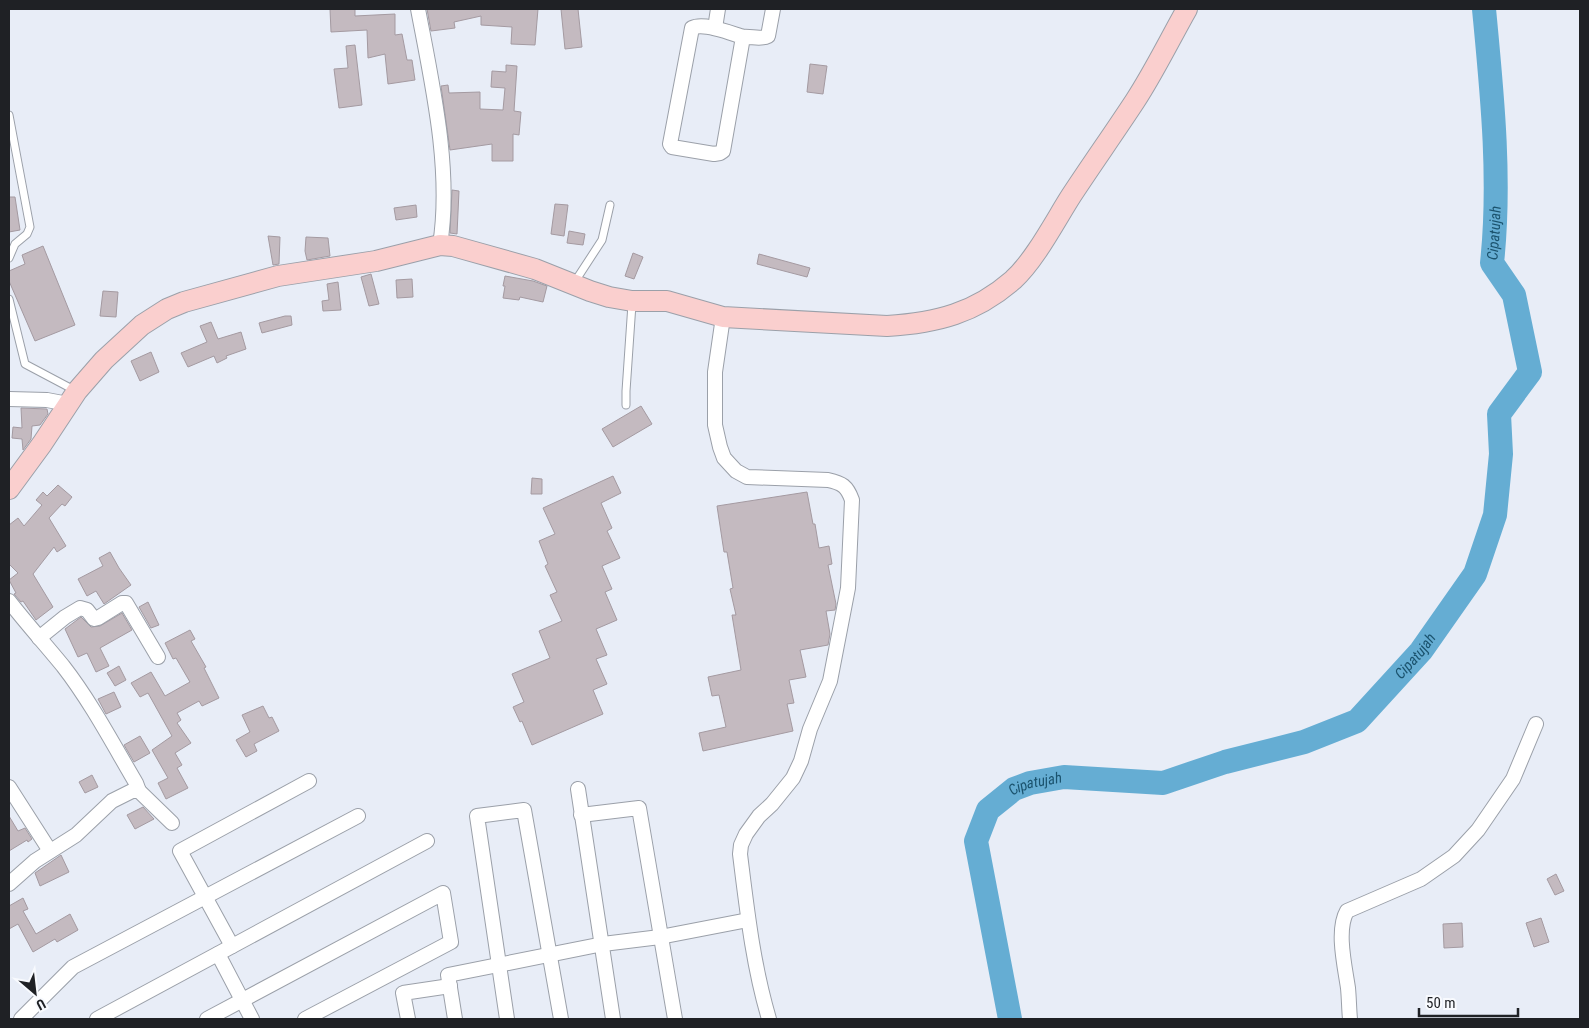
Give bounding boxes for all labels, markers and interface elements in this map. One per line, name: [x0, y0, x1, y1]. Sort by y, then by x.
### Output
water label: Cipatujah: [1483, 206, 1505, 261]
water label: Cipatujah: [1391, 630, 1440, 683]
water label: Cipatujah: [1004, 769, 1063, 799]
north arrow: [10, 968, 60, 1018]
scale bar: [1419, 986, 1518, 1018]
text: 50 m: [1426, 994, 1456, 1012]
text: U: [34, 996, 48, 1013]

